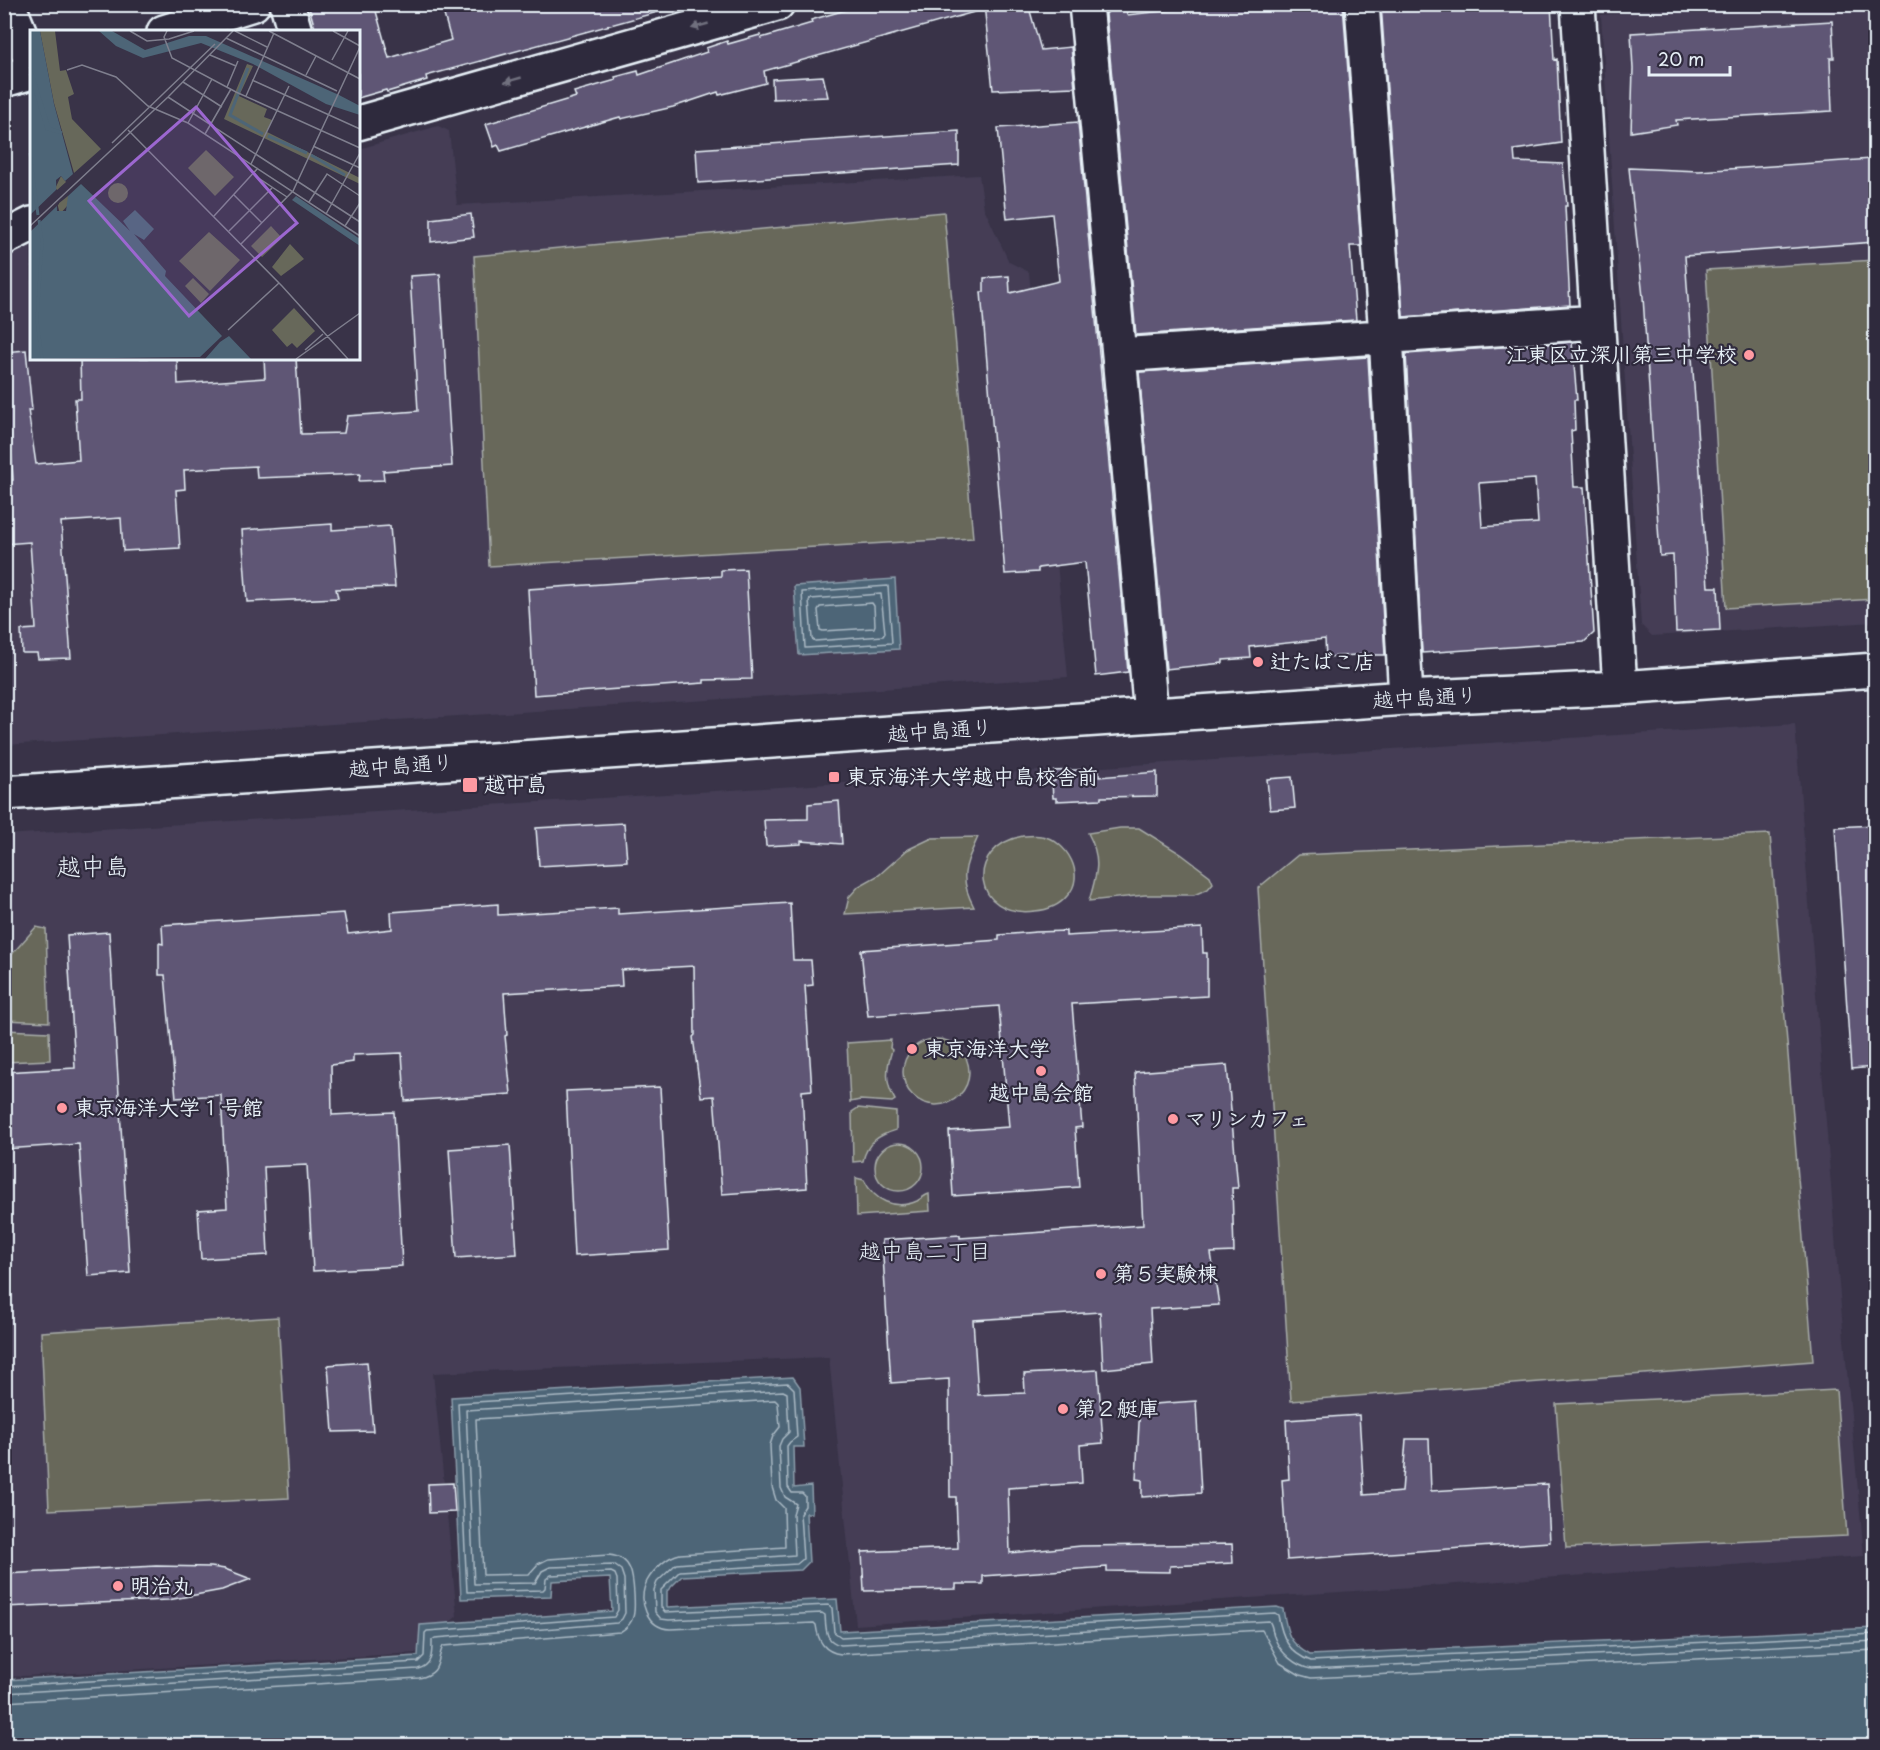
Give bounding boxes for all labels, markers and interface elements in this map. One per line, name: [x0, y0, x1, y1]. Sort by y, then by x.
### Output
one-way arrow: [691, 22, 709, 31]
inset map: [30, 30, 360, 360]
scale bar: [1649, 39, 1730, 77]
text: 20 m: [1658, 45, 1704, 72]
one-way arrow: [504, 76, 522, 85]
place label: 江東区立深川第三中学校: [1506, 337, 1737, 369]
marker: 江東区立深川第三中学校: [1742, 348, 1756, 362]
place label: 辻たばこ店: [1270, 644, 1375, 676]
marker: 辻たばこ店: [1251, 655, 1265, 669]
street label: 越中島通り: [1372, 677, 1478, 715]
street label: 越中島通り: [886, 709, 993, 749]
street label: 越中島通り: [347, 744, 454, 784]
place label: 東京海洋大学越中島校舎前: [846, 759, 1098, 791]
place label: 越中島: [484, 767, 547, 799]
marker: 東京海洋大学越中島校舎前: [827, 770, 841, 784]
marker: 越中島: [461, 776, 479, 794]
district label: 越中島: [57, 847, 129, 883]
place label: 東京海洋大学: [924, 1031, 1050, 1063]
marker: 東京海洋大学: [905, 1042, 919, 1056]
marker: 越中島会館: [1034, 1064, 1048, 1078]
place label: 越中島会館: [989, 1075, 1094, 1107]
place label: 東京海洋大学１号館: [74, 1090, 263, 1122]
marker: 東京海洋大学１号館: [55, 1101, 69, 1115]
place label: マリンカフェ: [1185, 1101, 1309, 1133]
marker: マリンカフェ: [1166, 1112, 1180, 1126]
district label: 越中島二丁目: [859, 1233, 991, 1266]
place label: 第５実験棟: [1113, 1256, 1218, 1288]
marker: 第５実験棟: [1094, 1267, 1108, 1281]
place label: 第２艇庫: [1075, 1391, 1159, 1423]
marker: 第２艇庫: [1056, 1402, 1070, 1416]
place label: 明治丸: [130, 1568, 193, 1600]
marker: 明治丸: [111, 1579, 125, 1593]

